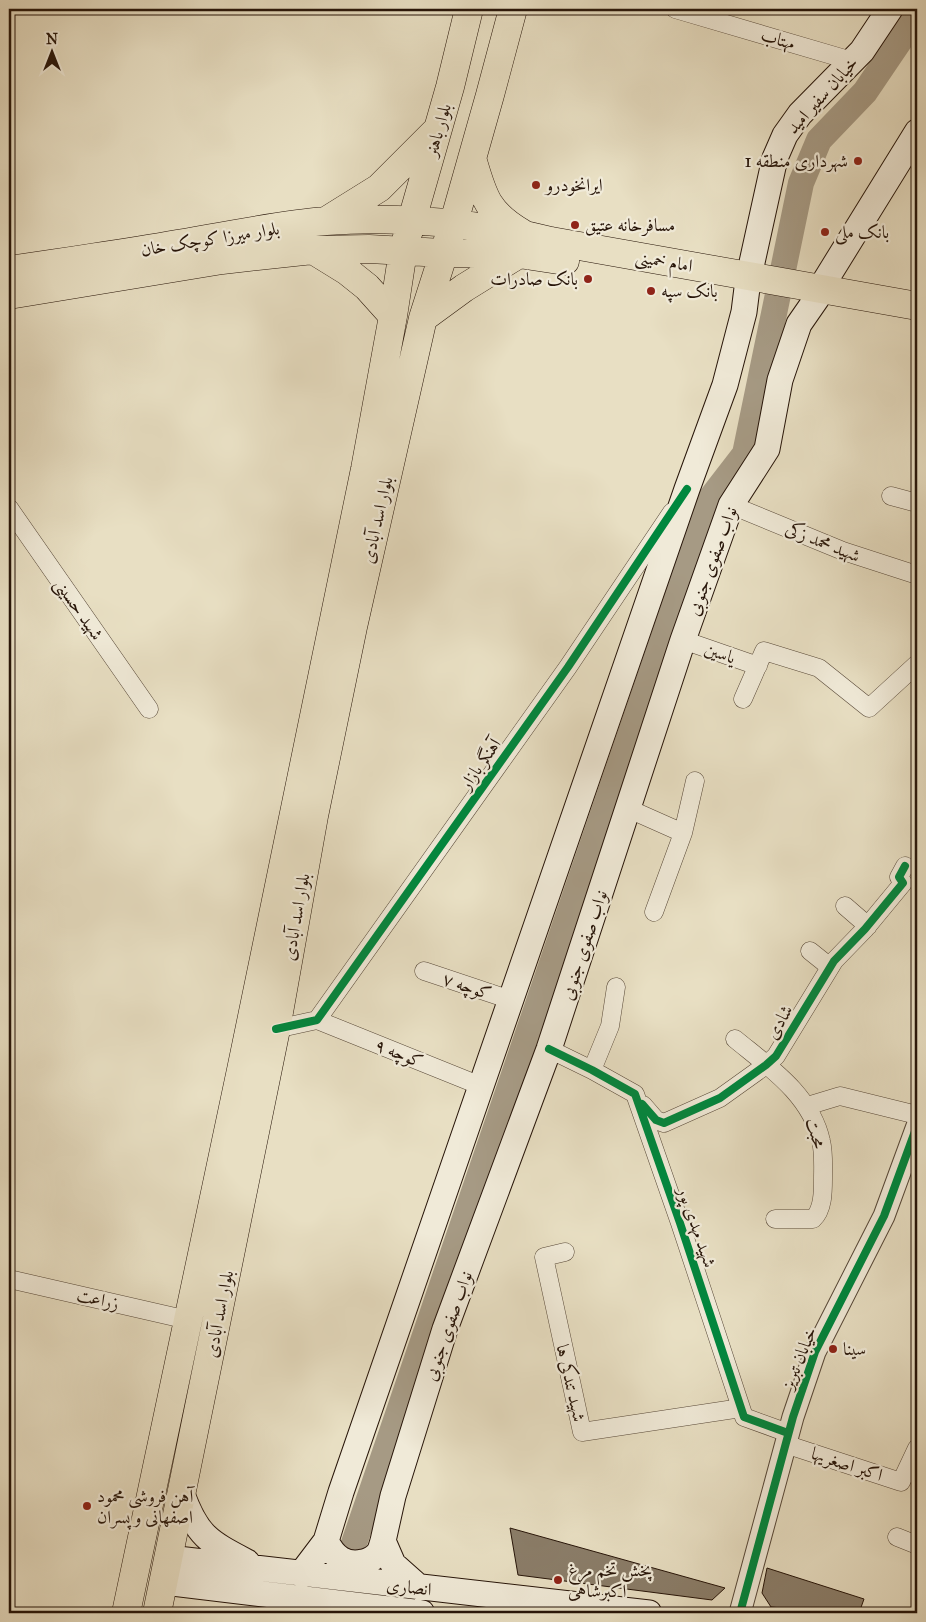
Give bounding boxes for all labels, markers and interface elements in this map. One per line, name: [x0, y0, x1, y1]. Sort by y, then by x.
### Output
street label: مهتاب: [758, 23, 798, 56]
north arrow: [28, 28, 78, 78]
text: N: [46, 31, 58, 48]
street label: خیابان سفیر امید: [782, 52, 862, 138]
street label: بلوار باهنر: [419, 101, 456, 161]
place label: شهرداری منطقه 1: [745, 150, 848, 173]
marker: شهرداری منطقه 1: [852, 155, 864, 167]
place label: ایرانخودرو: [544, 174, 603, 196]
marker: ایرانخودرو: [530, 179, 542, 191]
place label: مسافرخانه عتیق: [585, 214, 675, 237]
street label: بلوار میرزا کوچک خان: [139, 217, 281, 262]
marker: مسافرخانه عتیق: [569, 219, 581, 231]
place label: بانک ملی: [835, 221, 889, 245]
marker: بانک ملی: [819, 226, 831, 238]
street label: امام خمینی: [633, 245, 694, 282]
place label: بانک صادرات: [490, 268, 578, 290]
marker: بانک صادرات: [582, 273, 594, 285]
place label: بانک سپه: [661, 280, 718, 303]
marker: بانک سپه: [645, 285, 657, 297]
street label: بلوار اسد آبادی: [356, 474, 398, 566]
street label: نواب صفوی جنوبی: [682, 503, 744, 619]
street label: شهید محمد زکی: [782, 516, 864, 568]
street label: شهید حسینی: [48, 574, 108, 645]
street label: یاسین: [702, 637, 740, 669]
street label: آهنگر بازار: [453, 732, 508, 796]
street label: بلوار اسد آبادی: [277, 872, 315, 962]
street label: نواب صفوی جنوبی: [556, 887, 614, 1003]
street label: کوچه ۷: [439, 967, 494, 1006]
street label: شادی: [760, 1001, 798, 1043]
street label: کوچه ۹: [371, 1033, 426, 1074]
street label: محبت: [801, 1115, 831, 1151]
street label: شهید مهدی پور: [670, 1182, 721, 1271]
street label: بلوار اسد آبادی: [200, 1268, 238, 1360]
street label: نواب صفوی جنوبی: [419, 1268, 479, 1384]
street label: زراعت: [75, 1283, 121, 1315]
street label: خیابان تبریز: [776, 1324, 821, 1394]
place label: سینا: [843, 1338, 866, 1360]
street label: شهید تندکی ها: [550, 1342, 592, 1424]
marker: سینا: [827, 1343, 839, 1355]
street label: اکبر اصغریها: [808, 1442, 886, 1487]
place label: آهن فروشی محمود اصفهانی و پسران: [97, 1485, 195, 1530]
marker: آهن فروشی محمود اصفهانی و پسران: [81, 1500, 93, 1512]
place label: پخش تخم مرغ اکبرشاهی: [568, 1559, 653, 1602]
street label: انصاری: [385, 1574, 433, 1600]
marker: پخش تخم مرغ اکبرشاهی: [552, 1574, 564, 1586]

